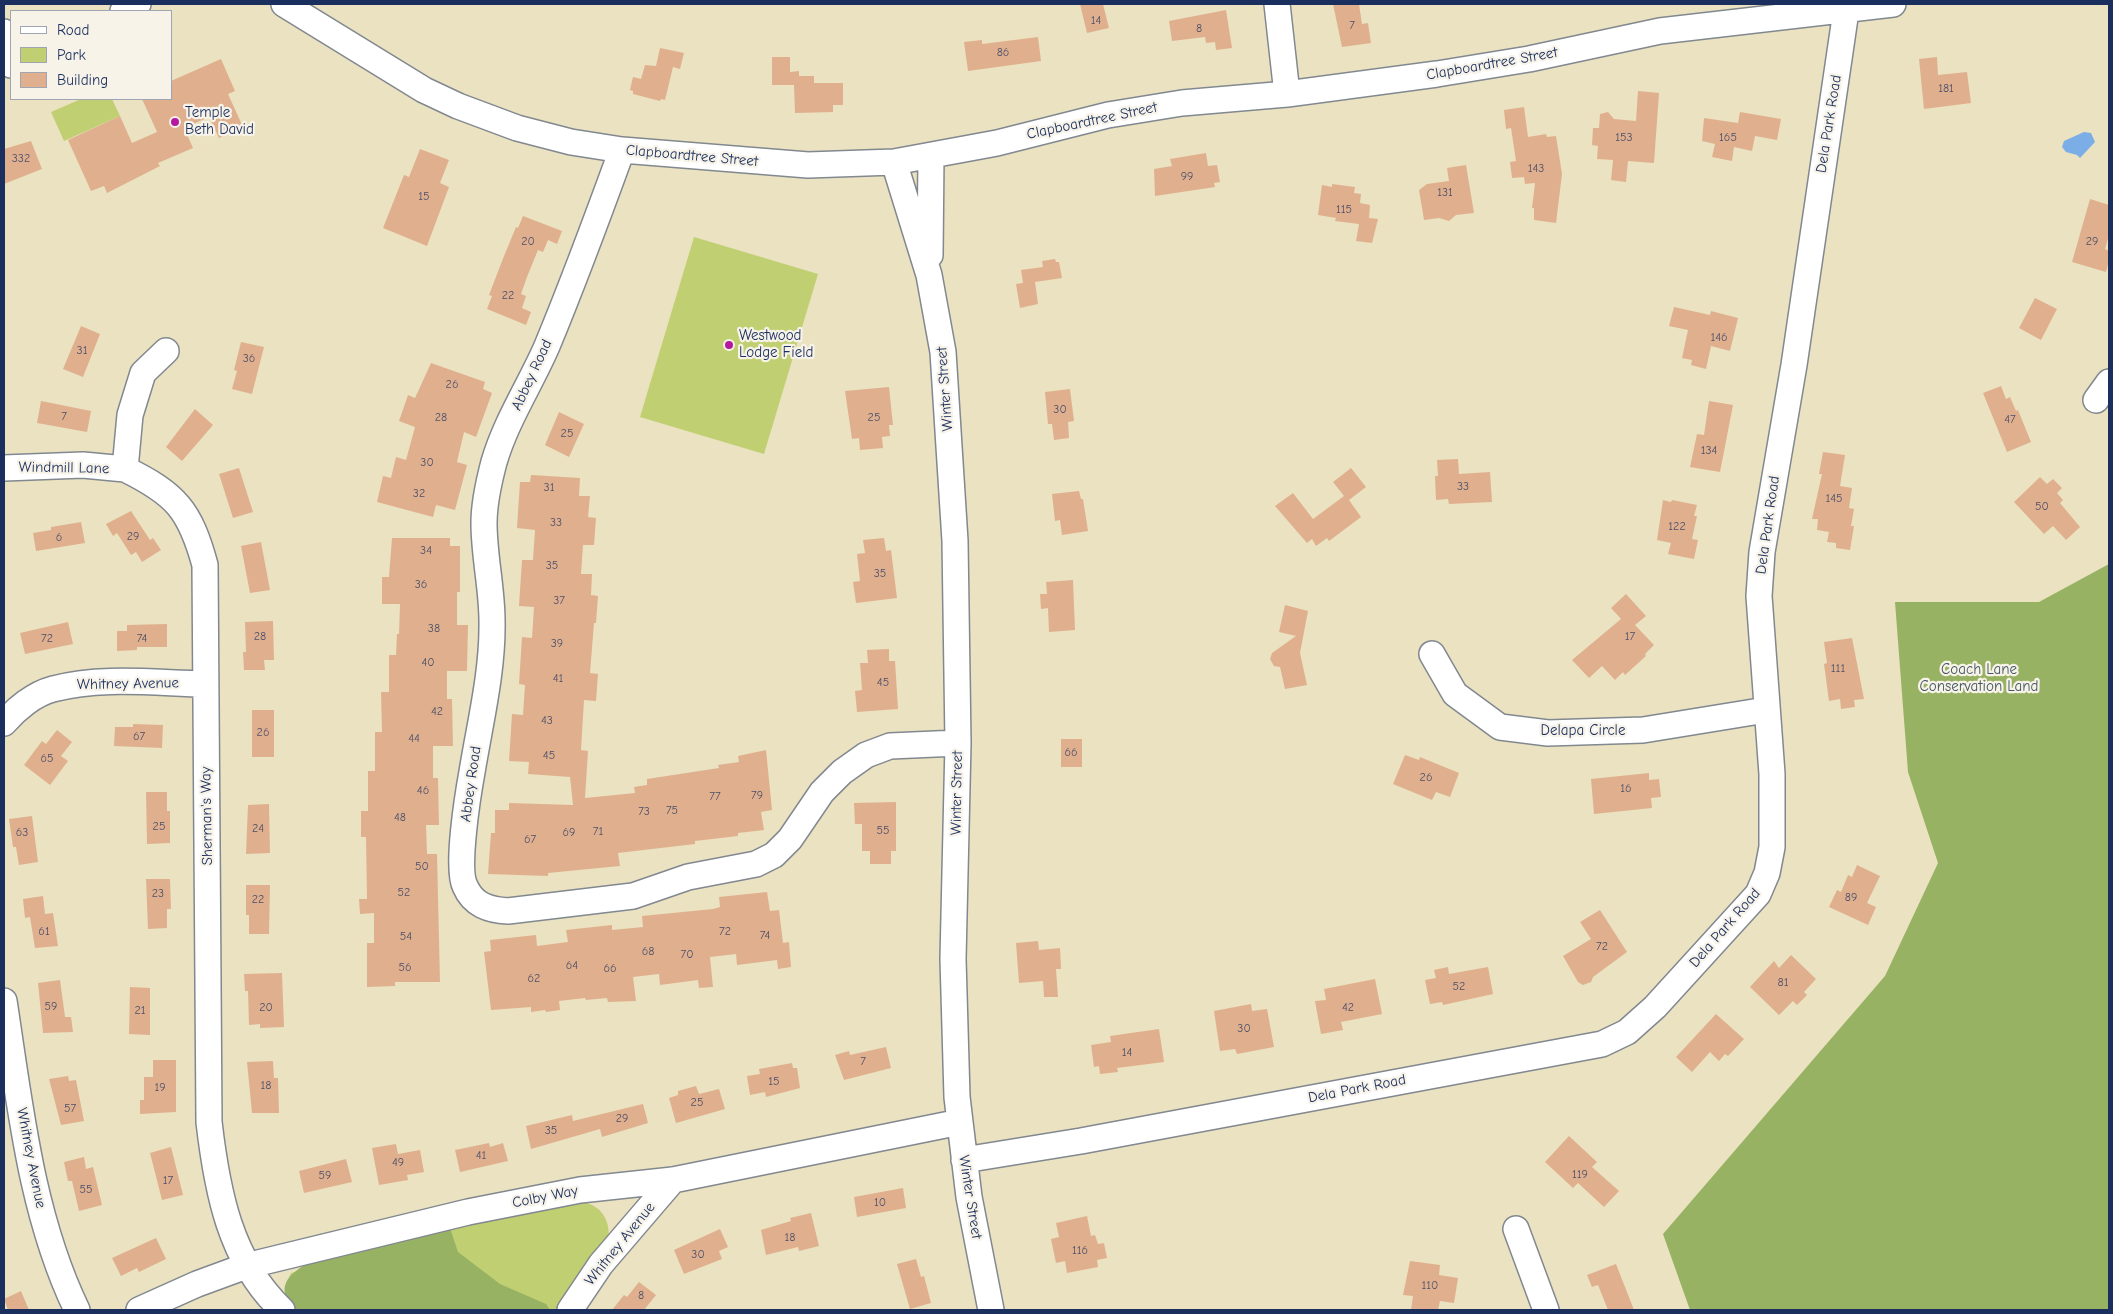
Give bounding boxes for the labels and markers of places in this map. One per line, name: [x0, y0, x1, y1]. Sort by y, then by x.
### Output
place label: Temple Beth David: [185, 104, 254, 139]
marker: Temple Beth David: [169, 116, 181, 128]
place label: Westwood Lodge Field: [739, 327, 813, 362]
marker: Westwood Lodge Field: [723, 339, 735, 351]

